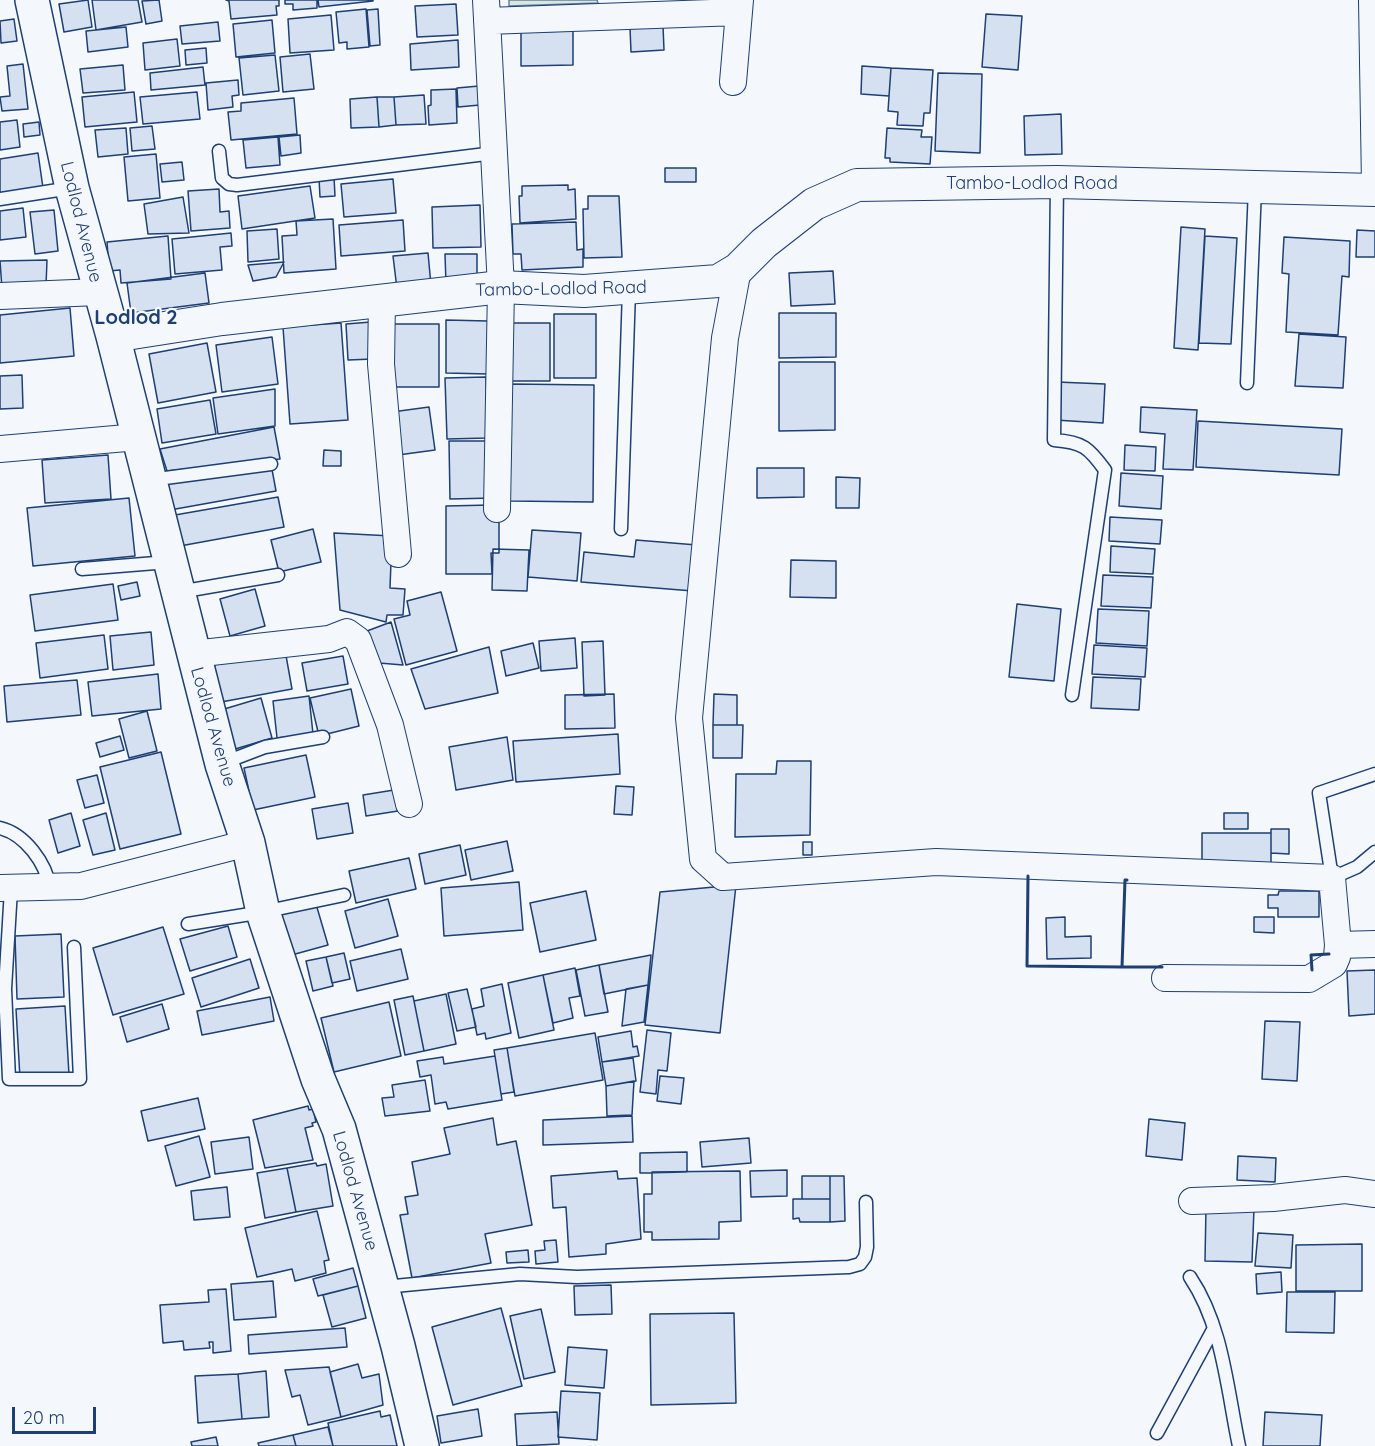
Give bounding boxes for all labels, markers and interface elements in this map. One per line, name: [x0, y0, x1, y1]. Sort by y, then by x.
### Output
street label: Lodlod Avenue: [56, 159, 106, 285]
street label: Tambo-Lodlod Road: [946, 173, 1118, 195]
street label: Tambo-Lodlod Road: [475, 277, 647, 301]
district label: Lodlod 2: [94, 306, 178, 330]
street label: Lodlod Avenue: [186, 665, 240, 789]
street label: Lodlod Avenue: [328, 1129, 382, 1253]
scale bar: [15, 1395, 99, 1433]
text: 20 m: [23, 1406, 65, 1429]

